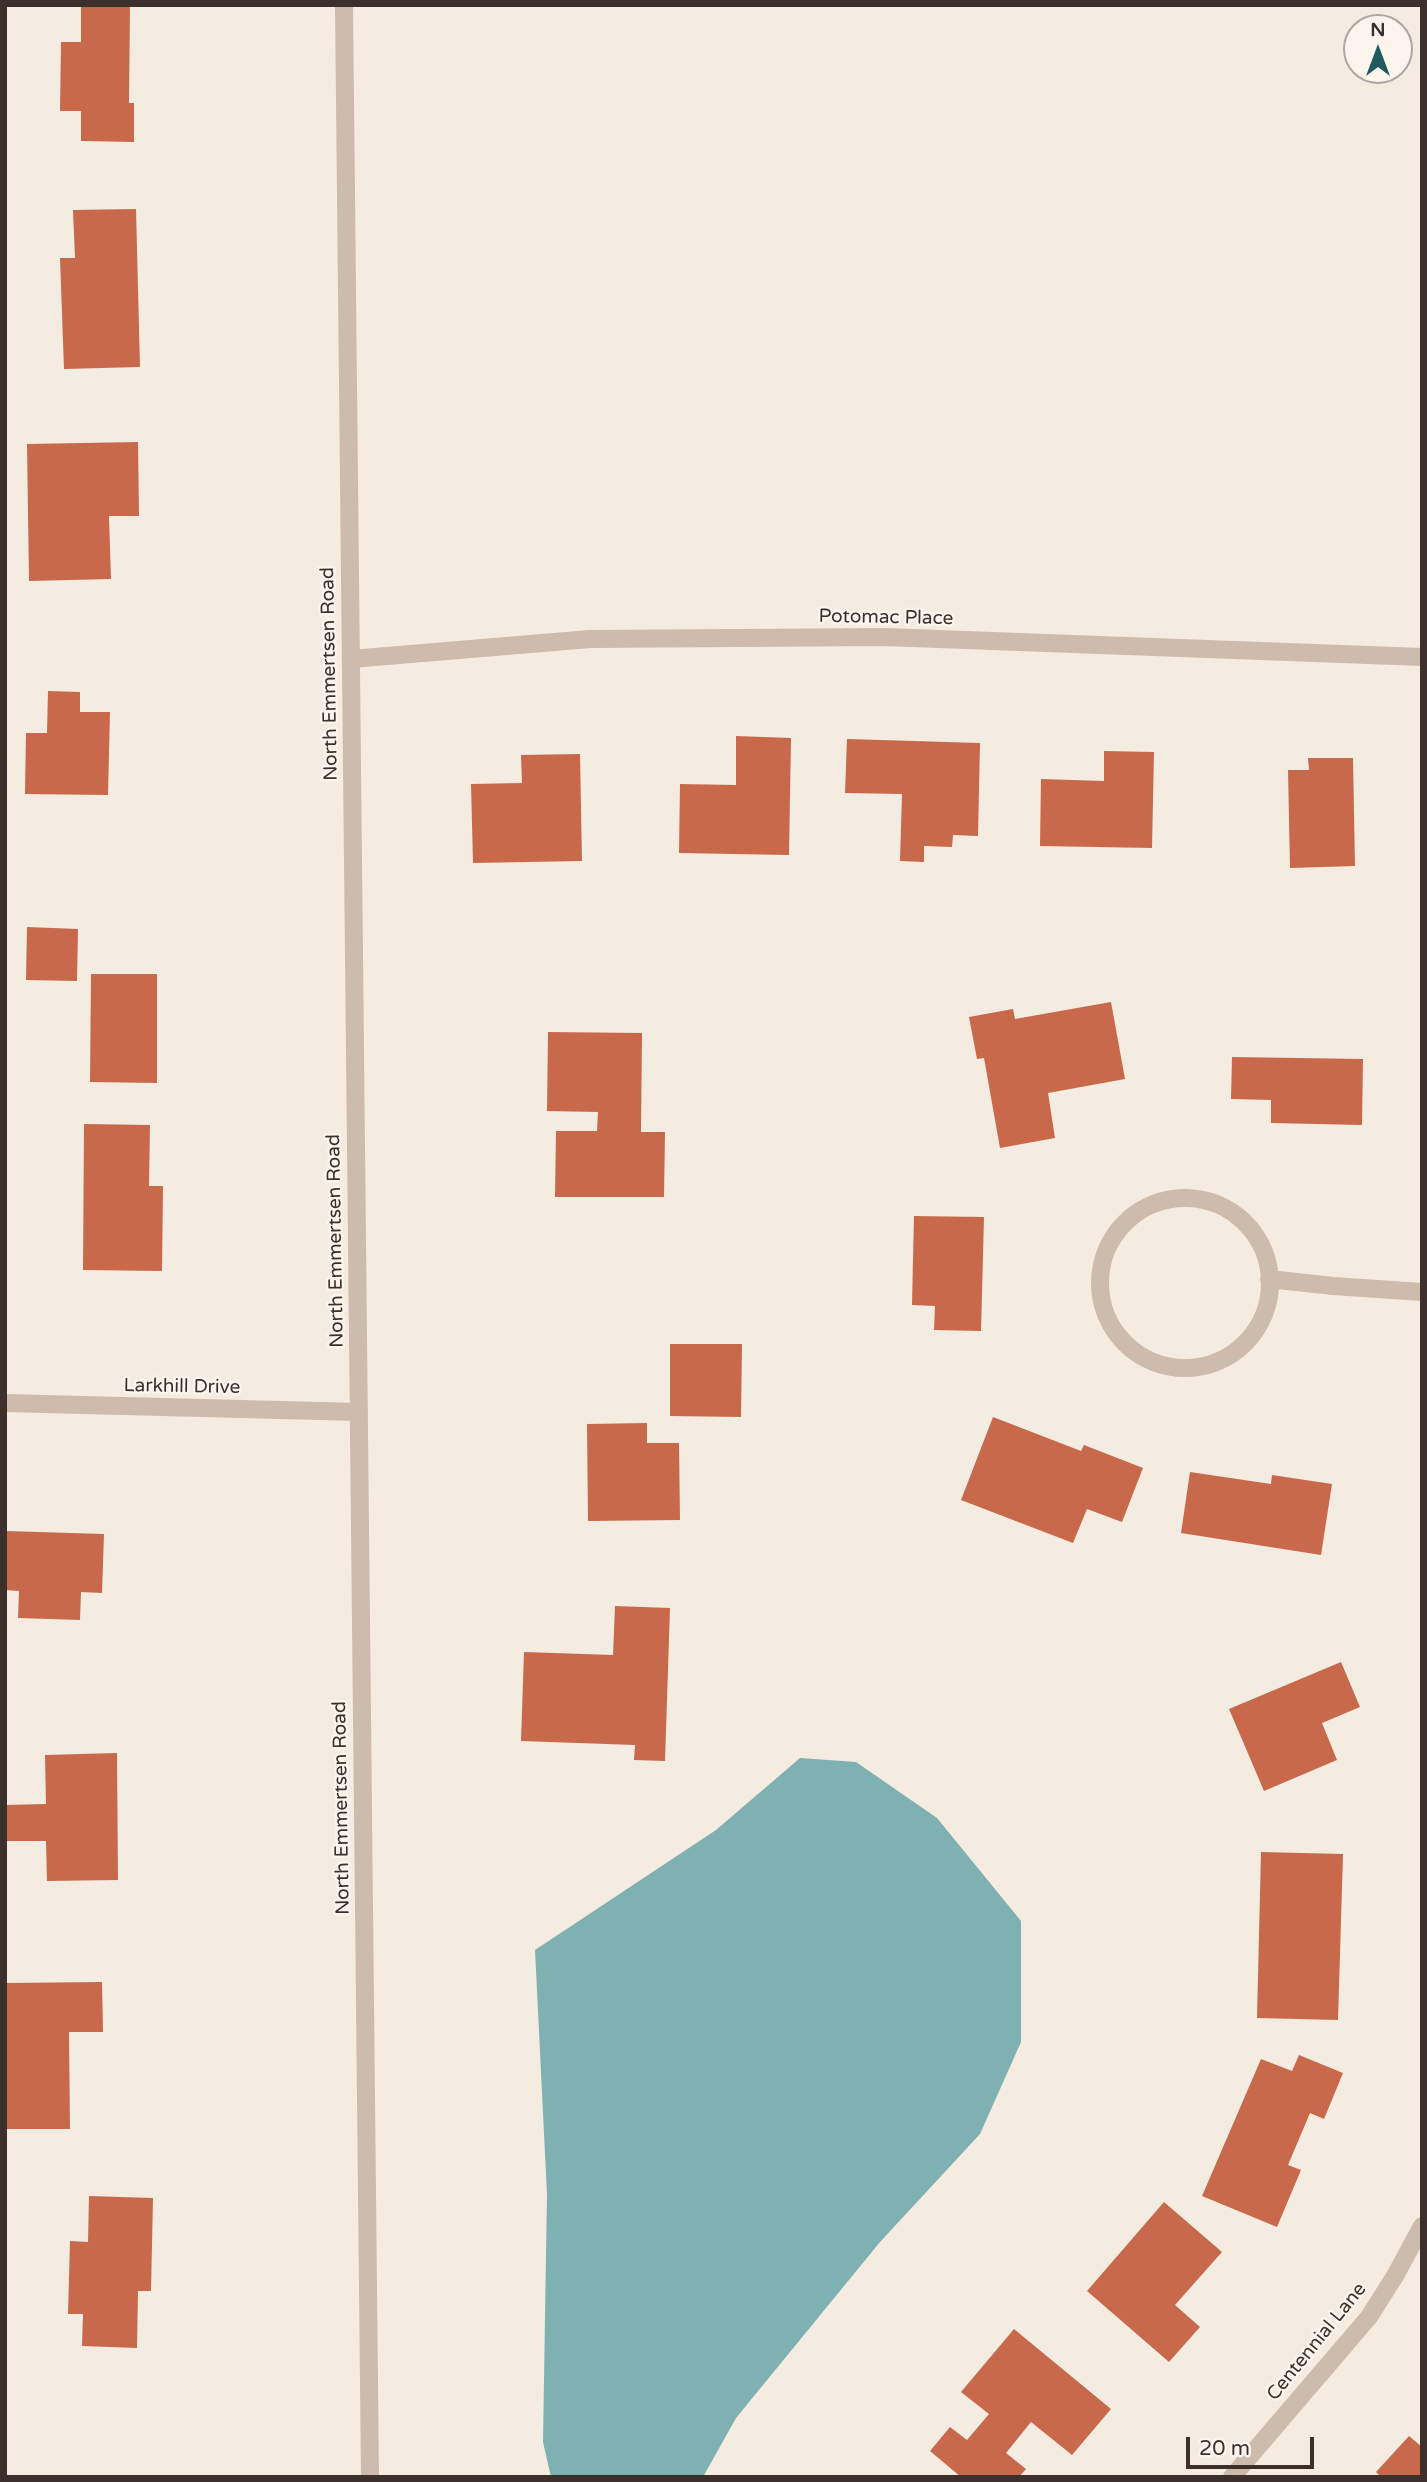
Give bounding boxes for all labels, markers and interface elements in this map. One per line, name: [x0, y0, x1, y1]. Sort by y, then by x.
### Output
north arrow: [1343, 14, 1413, 84]
text: N: [1370, 19, 1386, 41]
street label: North Emmertsen Road: [317, 567, 343, 781]
street label: Potomac Place: [818, 605, 954, 631]
street label: North Emmertsen Road: [323, 1134, 349, 1348]
street label: Larkhill Drive: [123, 1375, 241, 1399]
street label: North Emmertsen Road: [329, 1701, 355, 1915]
street label: Centennial Lane: [1263, 2278, 1371, 2406]
scale bar: [1189, 2422, 1317, 2466]
text: 20 m: [1199, 2436, 1250, 2461]

